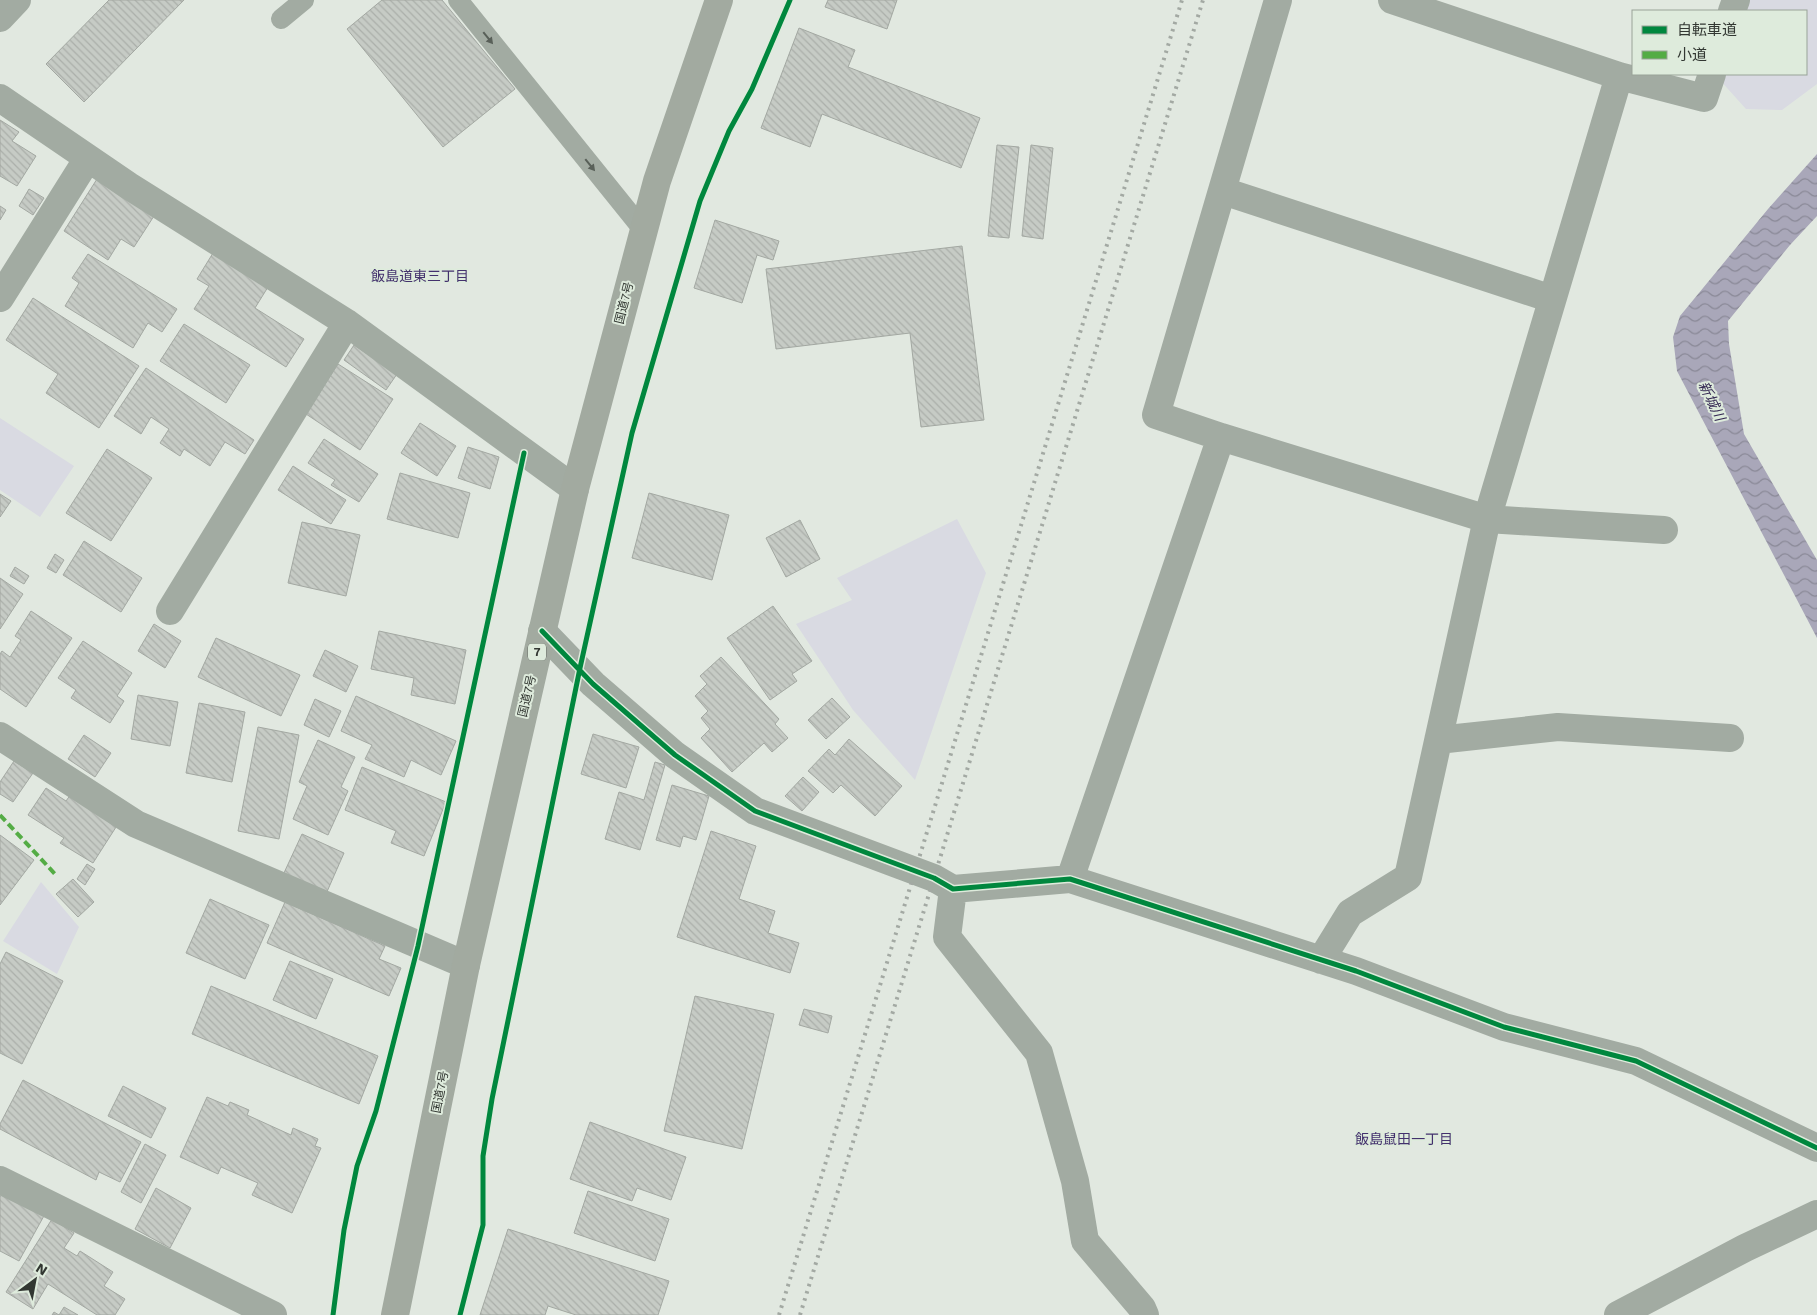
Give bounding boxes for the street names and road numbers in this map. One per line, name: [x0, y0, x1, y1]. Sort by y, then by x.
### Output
street label: 国道7号: [612, 281, 636, 325]
road number: 7: [528, 644, 546, 660]
street label: 国道7号: [515, 674, 539, 718]
street label: 国道7号: [429, 1070, 451, 1114]

